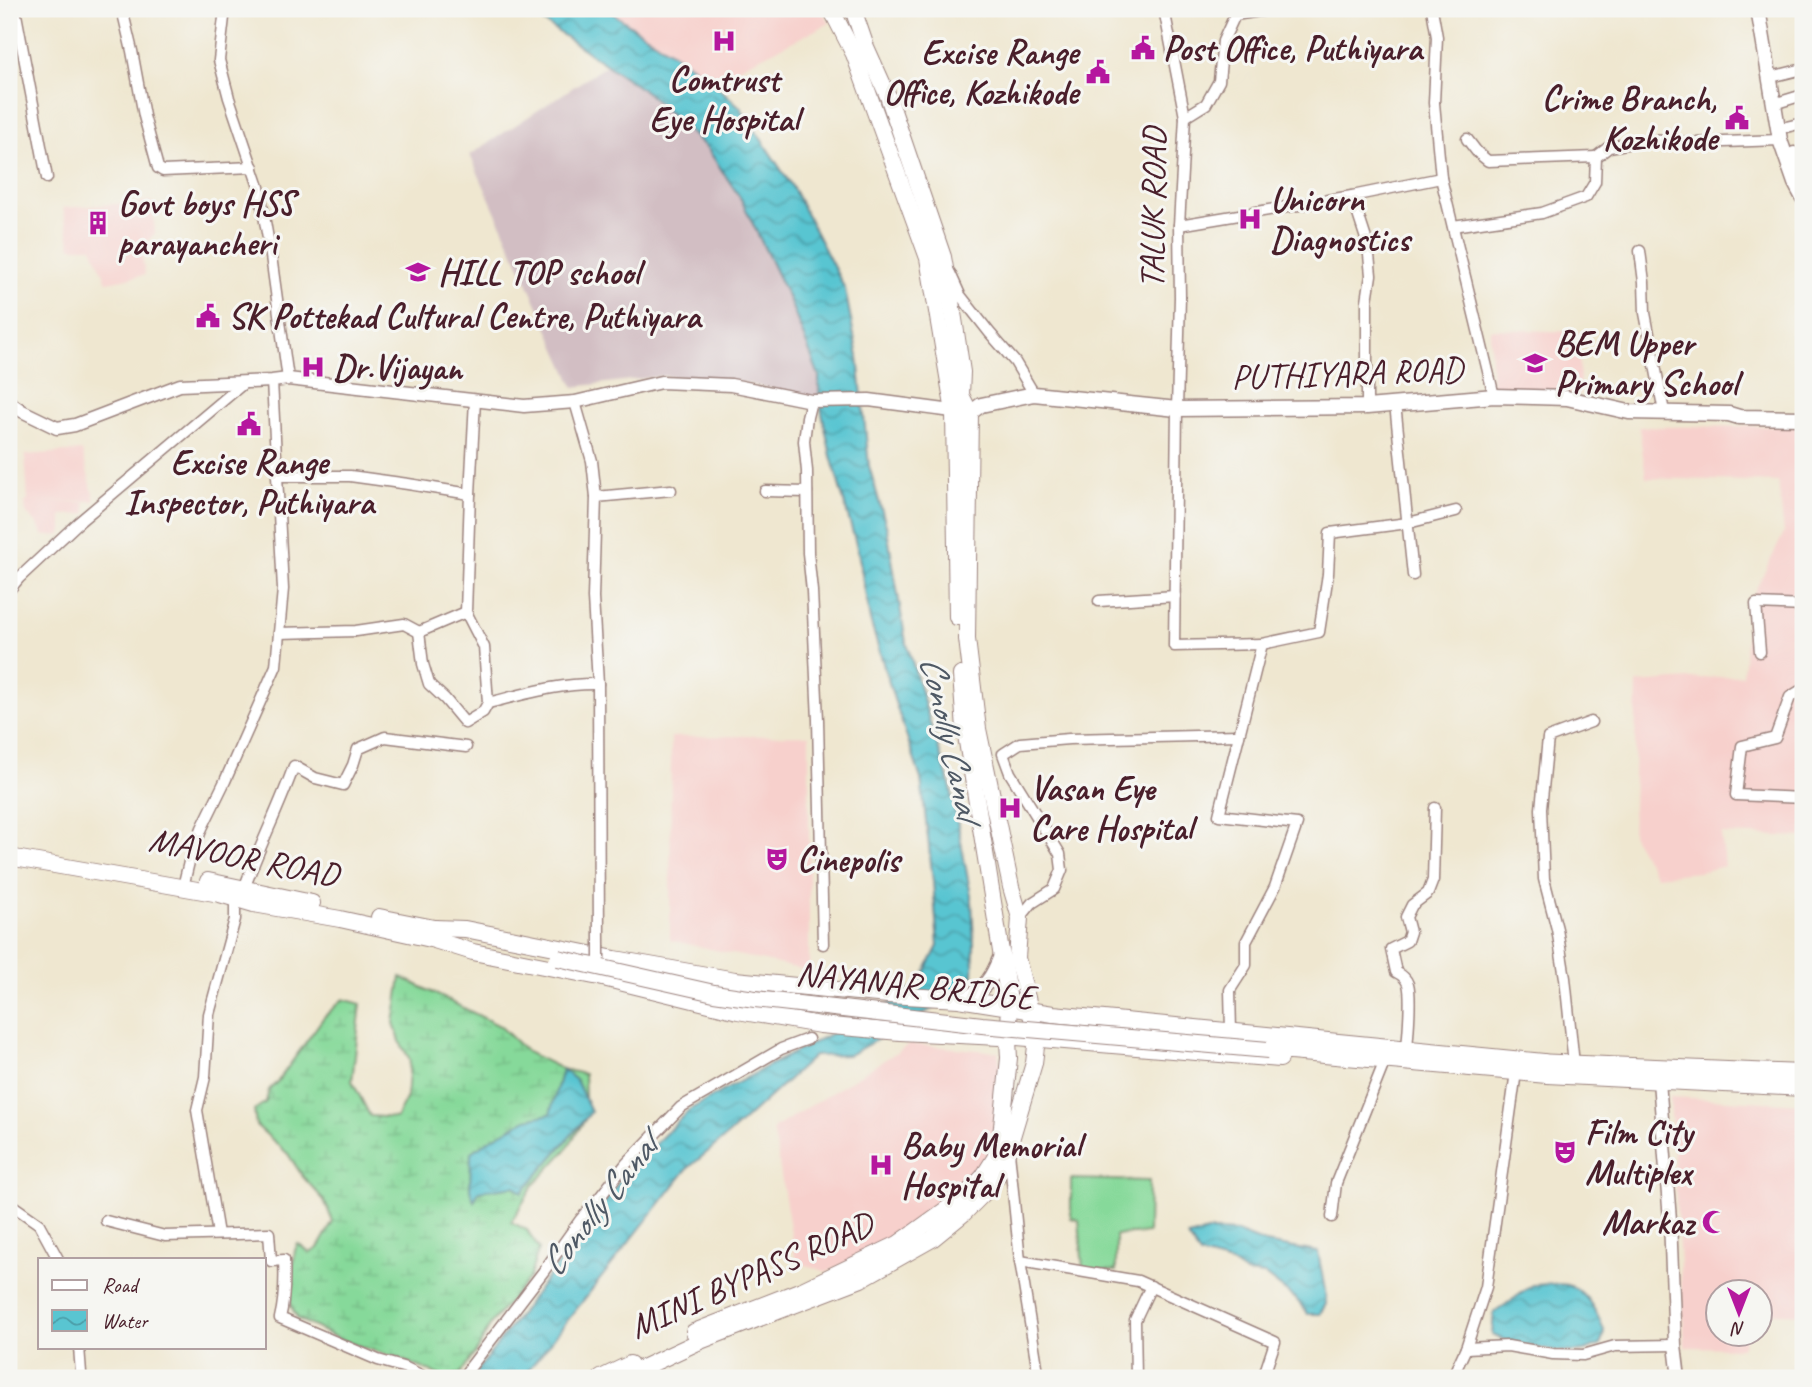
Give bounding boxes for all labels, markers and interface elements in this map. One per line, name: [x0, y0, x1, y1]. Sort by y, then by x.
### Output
place label: Post Office, Puthiyara: [1163, 26, 1425, 71]
hospital icon: Comtrust Eye Hospital: [710, 27, 738, 55]
place label: Excise Range Office, Kozhikode: [883, 30, 1081, 115]
public building icon: Post Office, Puthiyara: [1129, 34, 1157, 62]
place label: Comtrust Eye Hospital: [649, 57, 805, 142]
public building icon: Excise Range Office, Kozhikode: [1084, 58, 1112, 86]
place label: Crime Branch, Kozhikode: [1542, 76, 1720, 161]
public building icon: Crime Branch, Kozhikode: [1723, 104, 1751, 132]
street label: TALUK ROAD: [1129, 124, 1177, 289]
place label: Unicorn Diagnostics: [1270, 177, 1413, 262]
place label: Govt boys HSS parayancheri: [118, 181, 300, 266]
hospital icon: Unicorn Diagnostics: [1236, 205, 1264, 233]
building icon: Govt boys HSS parayancheri: [84, 209, 112, 237]
place label: HILL TOP school: [438, 250, 646, 295]
school or university icon: HILL TOP school: [404, 258, 432, 286]
place label: SK Pottekad Cultural Centre, Puthiyara: [228, 294, 704, 339]
public building icon: SK Pottekad Cultural Centre, Puthiyara: [194, 302, 222, 330]
place label: BEM Upper Primary School: [1555, 321, 1744, 406]
place label: Dr.Vijayan: [333, 345, 464, 390]
street label: PUTHIYARA ROAD: [1231, 346, 1466, 400]
school or university icon: BEM Upper Primary School: [1521, 349, 1549, 377]
hospital icon: Dr.Vijayan: [299, 353, 327, 381]
public building icon: Excise Range Inspector, Puthiyara: [235, 410, 263, 438]
place label: Excise Range Inspector, Puthiyara: [124, 440, 377, 525]
water label: Conolly Canal: [909, 651, 995, 835]
place label: Vasan Eye Care Hospital: [1030, 766, 1199, 851]
hospital icon: Vasan Eye Care Hospital: [996, 794, 1024, 822]
street label: MAVOOR ROAD: [145, 817, 345, 898]
place label: Cinepolis: [797, 837, 903, 882]
theatre icon: Cinepolis: [763, 845, 791, 873]
street label: NAYANAR BRIDGE: [794, 950, 1041, 1020]
place label: Film City Multiplex: [1585, 1110, 1695, 1195]
water label: Conolly Canal: [528, 1116, 675, 1285]
place label: Baby Memorial Hospital: [901, 1123, 1088, 1208]
theatre icon: Film City Multiplex: [1551, 1138, 1579, 1166]
hospital icon: Baby Memorial Hospital: [867, 1151, 895, 1179]
street label: MINI BYPASS ROAD: [622, 1200, 882, 1349]
place label: Markaz: [1602, 1200, 1697, 1245]
mosque icon: Markaz: [1700, 1208, 1728, 1236]
legend: [38, 1258, 266, 1348]
text: Road: [102, 1272, 141, 1298]
north arrow: [1703, 1278, 1773, 1348]
text: Water: [102, 1308, 149, 1334]
text: N: [1730, 1317, 1745, 1341]

